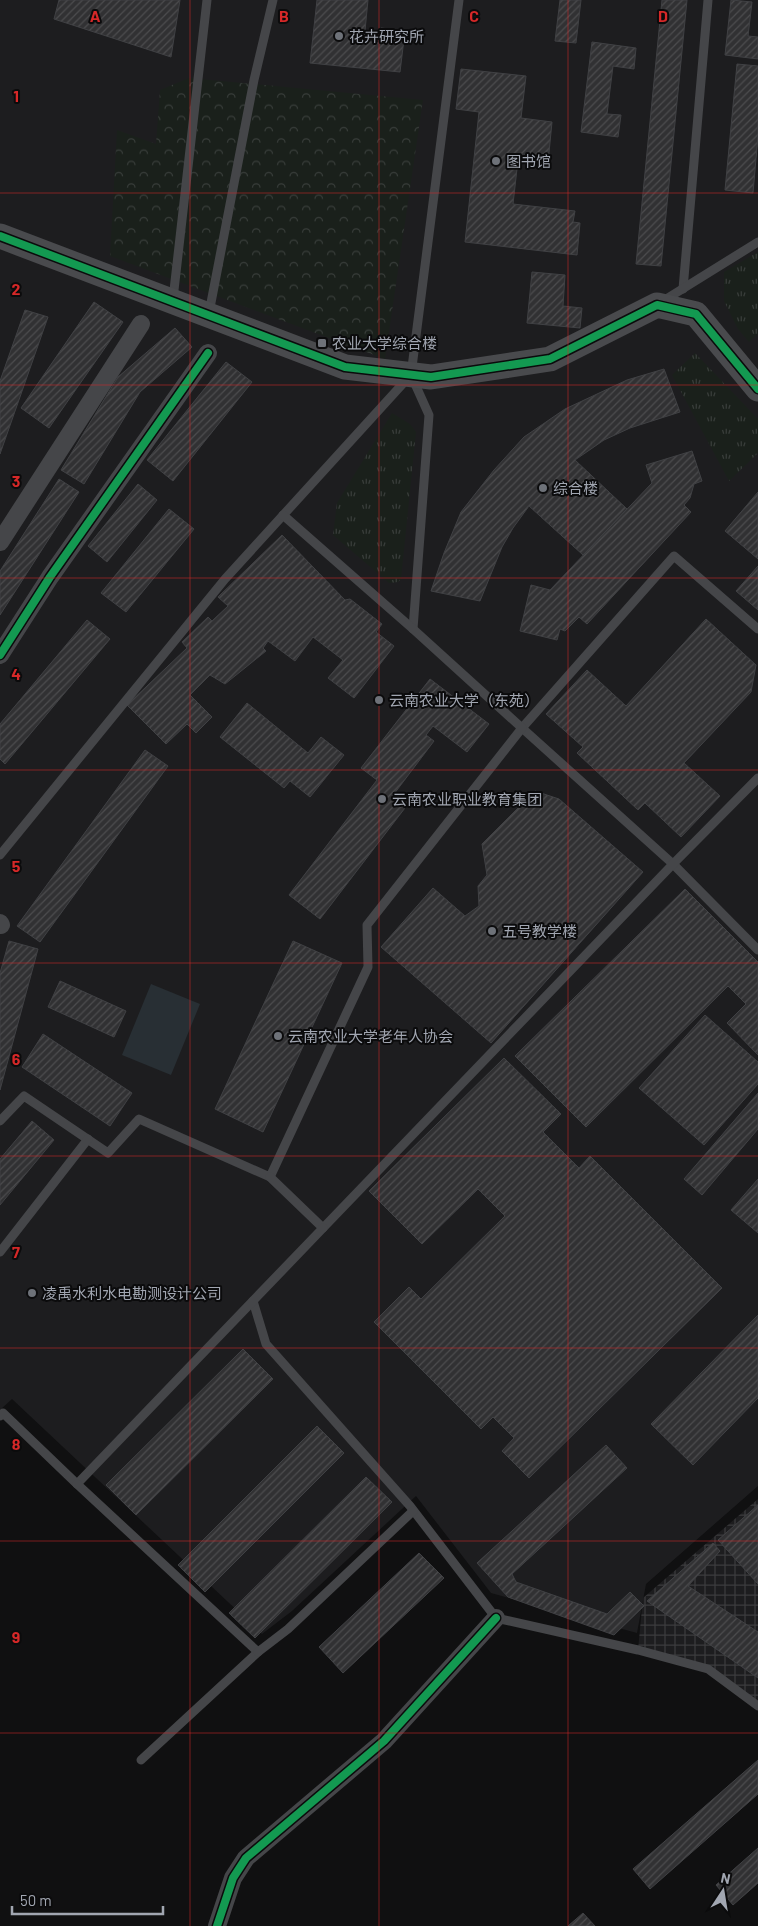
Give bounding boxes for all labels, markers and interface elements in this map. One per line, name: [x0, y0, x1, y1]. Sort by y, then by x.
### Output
text: A: [90, 6, 101, 25]
text: B: [279, 6, 289, 25]
text: C: [469, 6, 479, 25]
text: D: [658, 6, 668, 25]
place label: 花卉研究所: [349, 27, 424, 45]
marker: 花卉研究所: [333, 30, 345, 42]
text: 1: [13, 86, 19, 105]
place label: 图书馆: [506, 152, 551, 170]
marker: 图书馆: [490, 155, 502, 167]
text: 2: [12, 279, 21, 298]
place label: 农业大学综合楼: [332, 334, 437, 352]
marker: 农业大学综合楼: [316, 337, 328, 349]
text: 3: [12, 471, 20, 490]
place label: 综合楼: [553, 479, 598, 497]
marker: 综合楼: [537, 482, 549, 494]
text: 4: [11, 664, 21, 683]
place label: 云南农业大学（东苑）: [389, 691, 539, 709]
marker: 云南农业大学（东苑）: [373, 694, 385, 706]
place label: 云南农业职业教育集团: [392, 790, 542, 808]
marker: 云南农业职业教育集团: [376, 793, 388, 805]
text: 5: [12, 856, 21, 875]
place label: 五号教学楼: [502, 922, 577, 940]
marker: 五号教学楼: [486, 925, 498, 937]
place label: 云南农业大学老年人协会: [288, 1027, 453, 1045]
marker: 云南农业大学老年人协会: [272, 1030, 284, 1042]
text: 6: [12, 1049, 21, 1068]
text: 7: [12, 1242, 20, 1261]
place label: 凌禹水利水电勘测设计公司: [42, 1284, 222, 1302]
marker: 凌禹水利水电勘测设计公司: [26, 1287, 38, 1299]
text: 8: [12, 1434, 21, 1453]
text: 9: [12, 1627, 20, 1646]
north arrow: [698, 1866, 748, 1916]
text: N: [719, 1869, 732, 1887]
scale bar: [12, 1884, 164, 1916]
text: 50 m: [20, 1891, 52, 1909]

